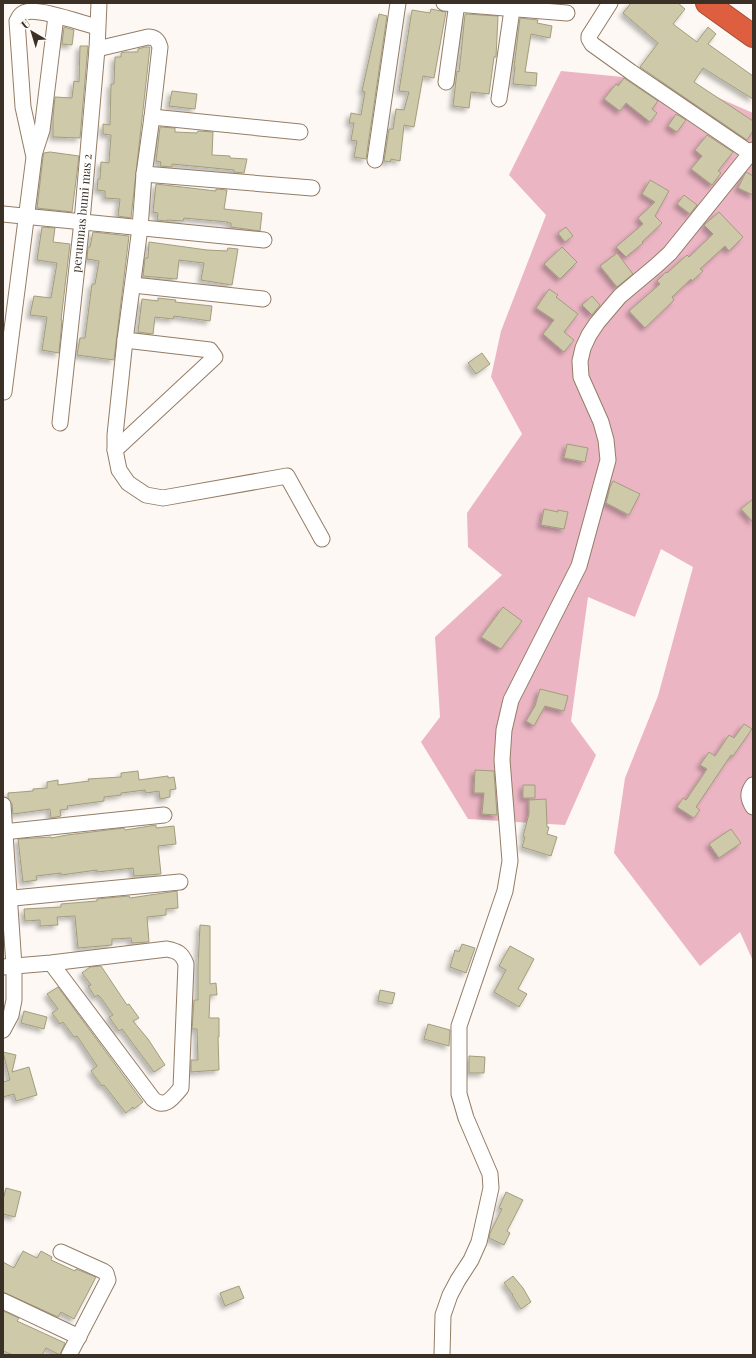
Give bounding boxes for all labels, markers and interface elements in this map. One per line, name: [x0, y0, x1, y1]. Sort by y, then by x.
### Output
north arrow: [12, 12, 52, 52]
text: U: [18, 15, 33, 32]
street label: perumnas bumi mas 2: [67, 153, 95, 273]

